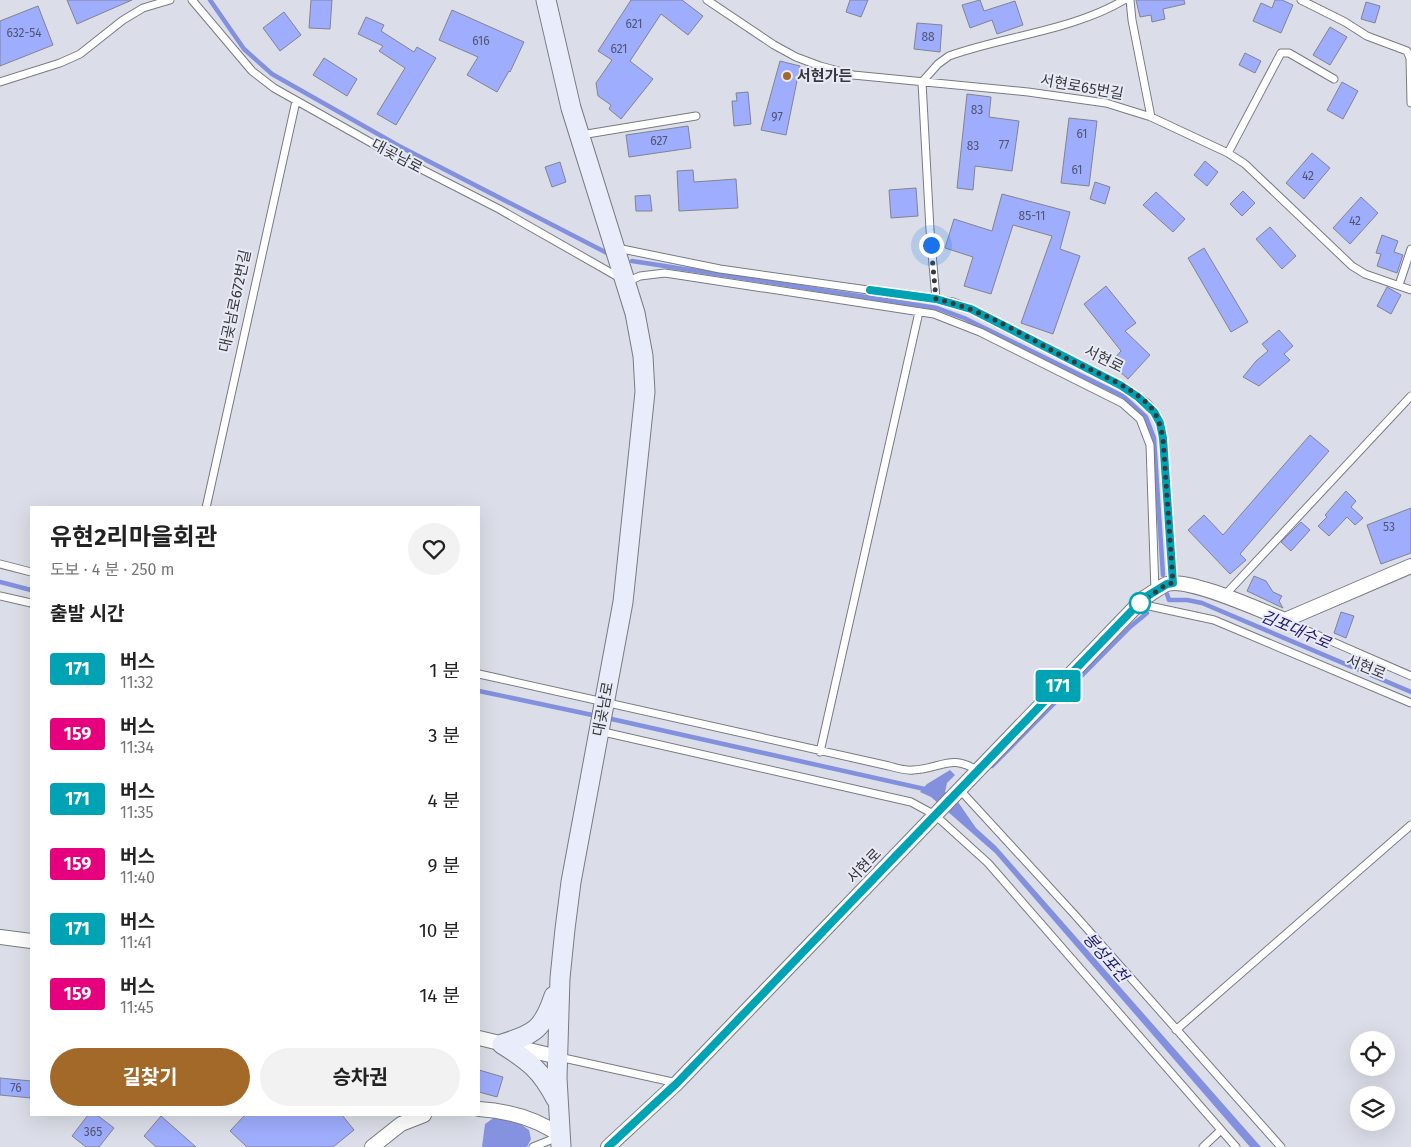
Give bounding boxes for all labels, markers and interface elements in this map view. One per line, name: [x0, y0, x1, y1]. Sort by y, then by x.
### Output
house number: 621: [625, 17, 643, 31]
house number: 632-54: [6, 26, 42, 40]
house number: 88: [921, 30, 935, 44]
house number: 616: [472, 34, 490, 48]
house number: 621: [610, 42, 628, 56]
place label: 서현가든: [797, 67, 852, 85]
marker: 서현가든: [781, 70, 793, 82]
street label: 서현로65번길: [1039, 71, 1125, 103]
house number: 83: [971, 103, 983, 117]
house number: 97: [771, 110, 783, 124]
house number: 61: [1076, 127, 1088, 141]
house number: 627: [650, 134, 668, 148]
street label: 대곶남로: [368, 135, 426, 177]
house number: 77: [999, 138, 1009, 152]
house number: 83: [967, 139, 979, 153]
house number: 61: [1071, 163, 1083, 177]
house number: 42: [1302, 169, 1314, 183]
house number: 85-11: [1019, 209, 1045, 223]
house number: 42: [1349, 214, 1361, 228]
your location: [919, 233, 944, 258]
street label: 대곶남로672번길: [215, 248, 255, 354]
street label: 서현로: [1081, 342, 1127, 376]
house number: 53: [1383, 520, 1395, 534]
text: 유현2리마을회관: [50, 523, 217, 551]
button: heart: [408, 523, 460, 575]
text: 도보 · 4 분 · 250 m: [50, 560, 174, 579]
unlabelled marker: [1129, 592, 1151, 614]
text: 출발 시간: [50, 602, 124, 625]
water label: 김포대수로: [1258, 606, 1335, 653]
text: 버스: [120, 650, 155, 673]
street label: 서현로: [1343, 651, 1389, 683]
text: 171: [65, 658, 90, 680]
text: 1 분: [429, 659, 460, 682]
line badge: 171: [1029, 670, 1087, 702]
text: 11:32: [120, 673, 153, 692]
text: 171: [1046, 675, 1070, 697]
street label: 대곶남로: [589, 680, 617, 738]
text: 버스: [120, 715, 155, 738]
text: 159: [64, 723, 91, 745]
text: 3 분: [428, 724, 460, 747]
text: 11:34: [120, 738, 154, 757]
text: 버스: [120, 780, 155, 803]
text: 171: [65, 788, 90, 810]
text: 4 분: [427, 789, 460, 812]
text: 11:35: [120, 803, 154, 822]
text: 버스: [120, 845, 155, 868]
street label: 서현로: [843, 845, 885, 887]
text: 159: [64, 853, 91, 875]
text: 9 분: [428, 854, 460, 877]
text: 11:40: [120, 868, 155, 887]
text: 버스: [120, 910, 155, 933]
text: 171: [65, 918, 90, 940]
text: 10 분: [419, 919, 460, 942]
water label: 봉성포천: [1079, 929, 1134, 987]
text: 11:41: [120, 933, 152, 952]
text: 버스: [120, 975, 155, 998]
text: 159: [64, 983, 91, 1005]
text: 14 분: [419, 984, 460, 1007]
text: 11:45: [120, 998, 154, 1017]
map controls: [1350, 1031, 1395, 1131]
button: locate: [1350, 1031, 1395, 1076]
button: 길찾기: [50, 1048, 250, 1106]
button: 승차권: [260, 1048, 460, 1106]
house number: 76: [10, 1081, 22, 1095]
button: layers: [1350, 1086, 1395, 1131]
house number: 365: [84, 1125, 102, 1139]

